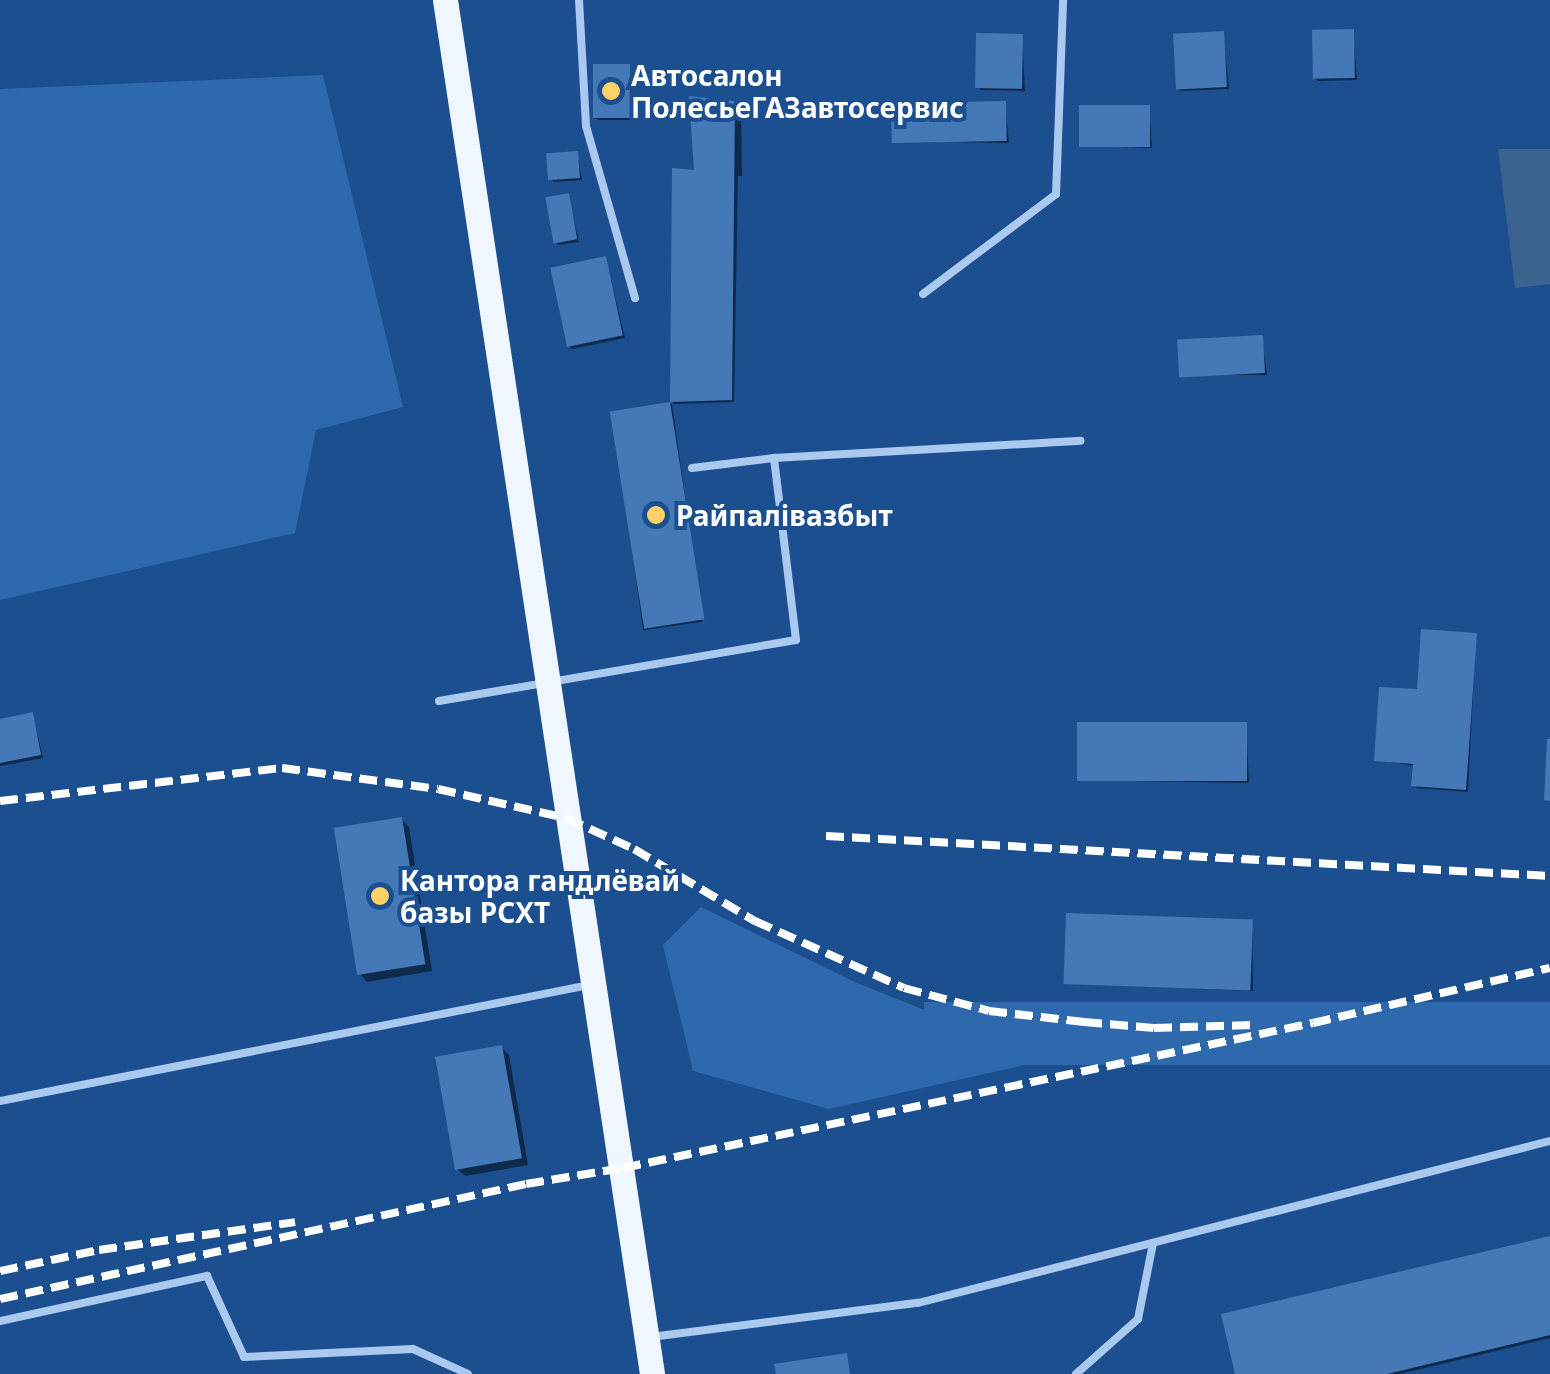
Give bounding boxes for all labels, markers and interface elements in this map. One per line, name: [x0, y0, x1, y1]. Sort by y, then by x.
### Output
place label: Автосалон ПолесьеГАЗавтосервис: [631, 58, 964, 124]
marker: Автосалон ПолесьеГАЗавтосервис: [600, 80, 622, 102]
place label: Райпалівазбыт: [676, 498, 893, 532]
marker: Райпалівазбыт: [645, 504, 667, 526]
place label: Кантора гандлёвай базы РСХТ: [400, 863, 680, 929]
marker: Кантора гандлёвай базы РСХТ: [369, 885, 391, 907]

